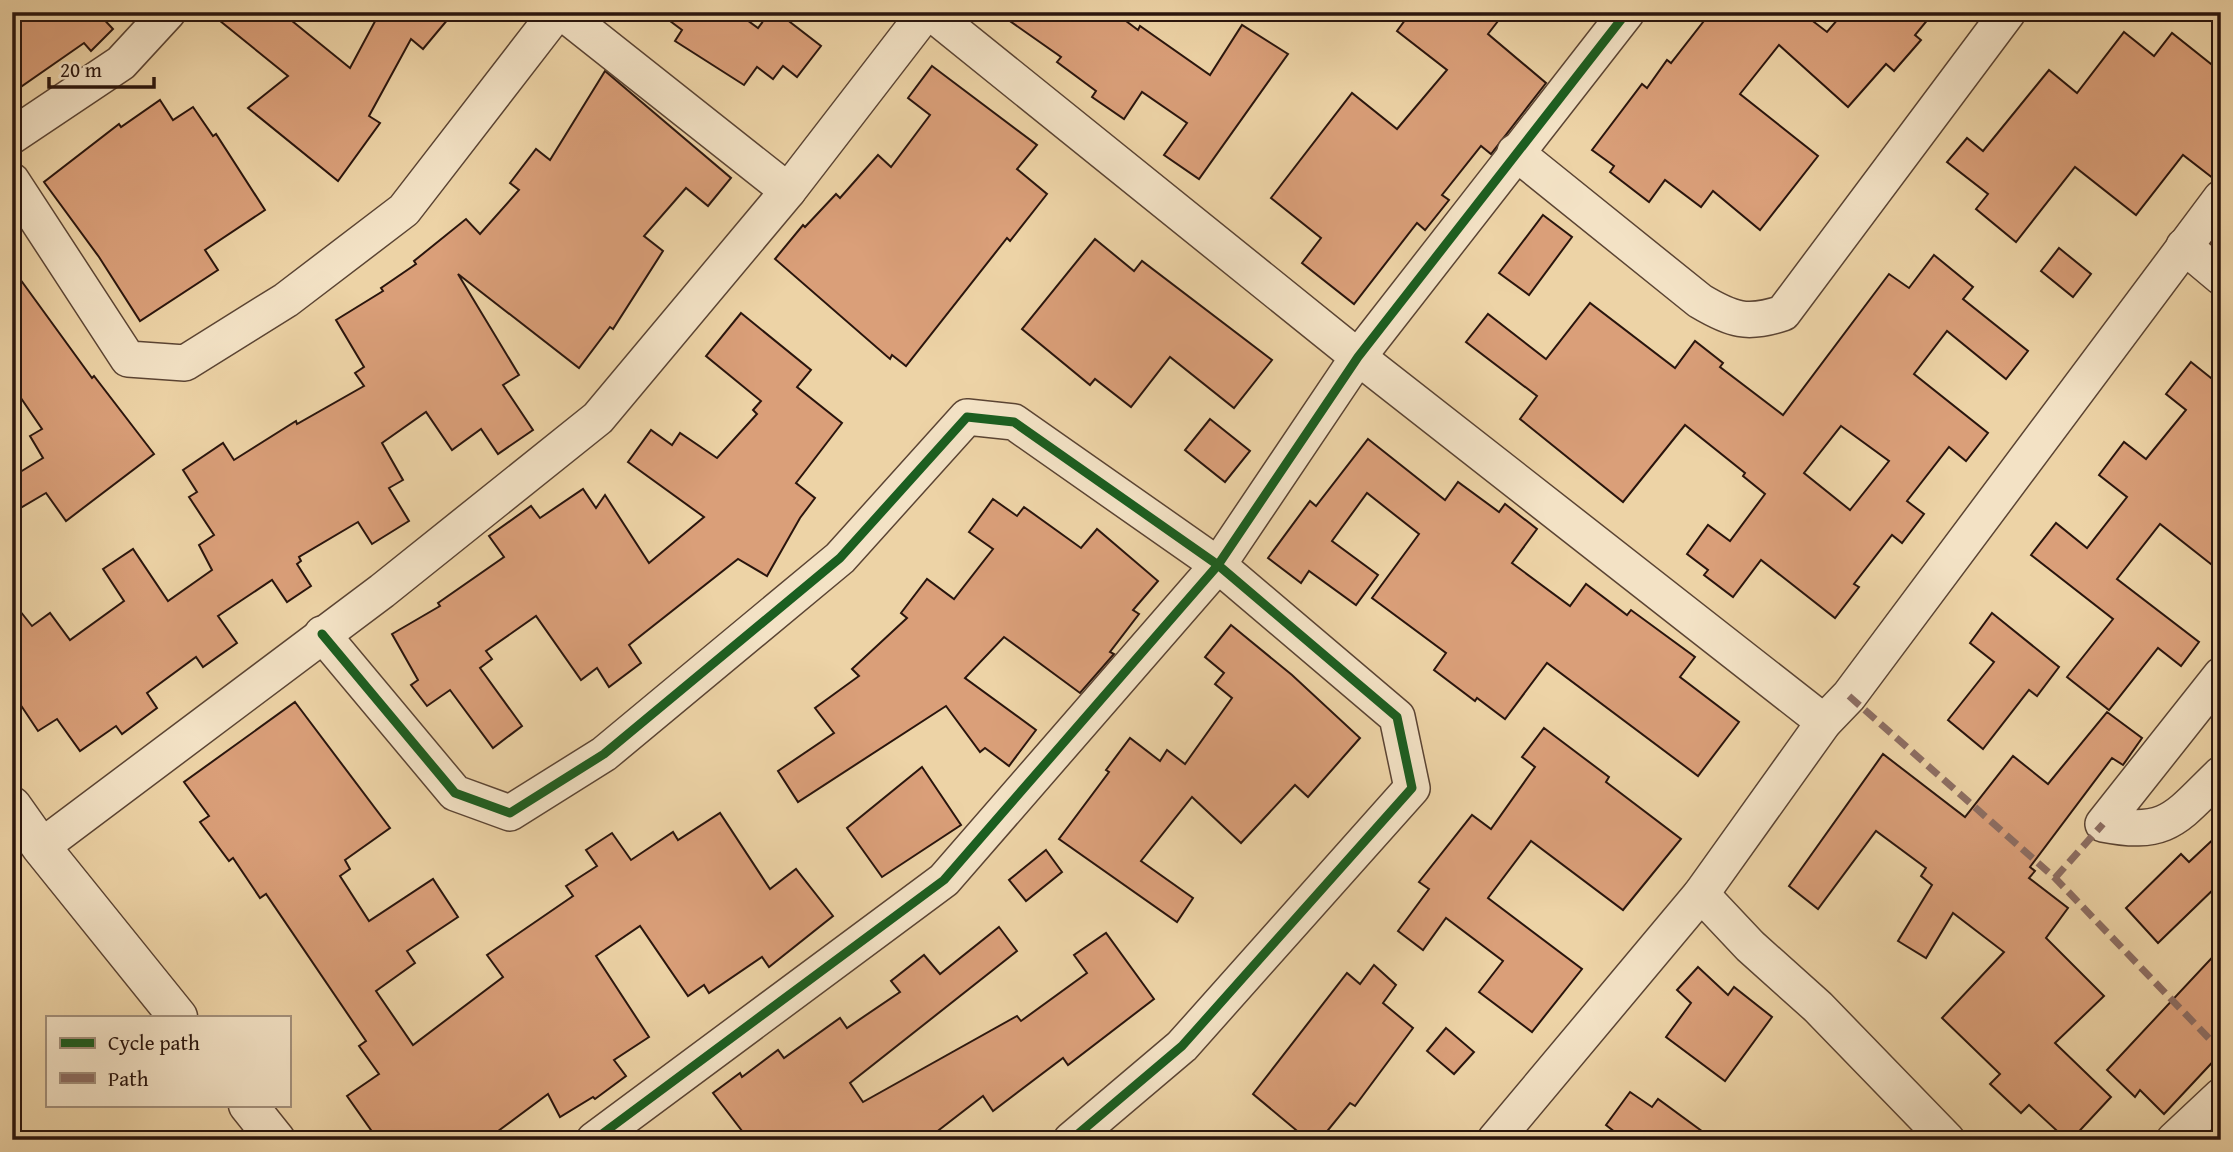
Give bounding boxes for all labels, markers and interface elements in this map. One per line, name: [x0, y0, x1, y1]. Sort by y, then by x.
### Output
scale bar: [49, 46, 154, 90]
text: 20 m: [60, 54, 102, 85]
legend: [46, 1016, 290, 1106]
text: Cycle path: [108, 1027, 200, 1058]
text: Path: [108, 1063, 149, 1094]

